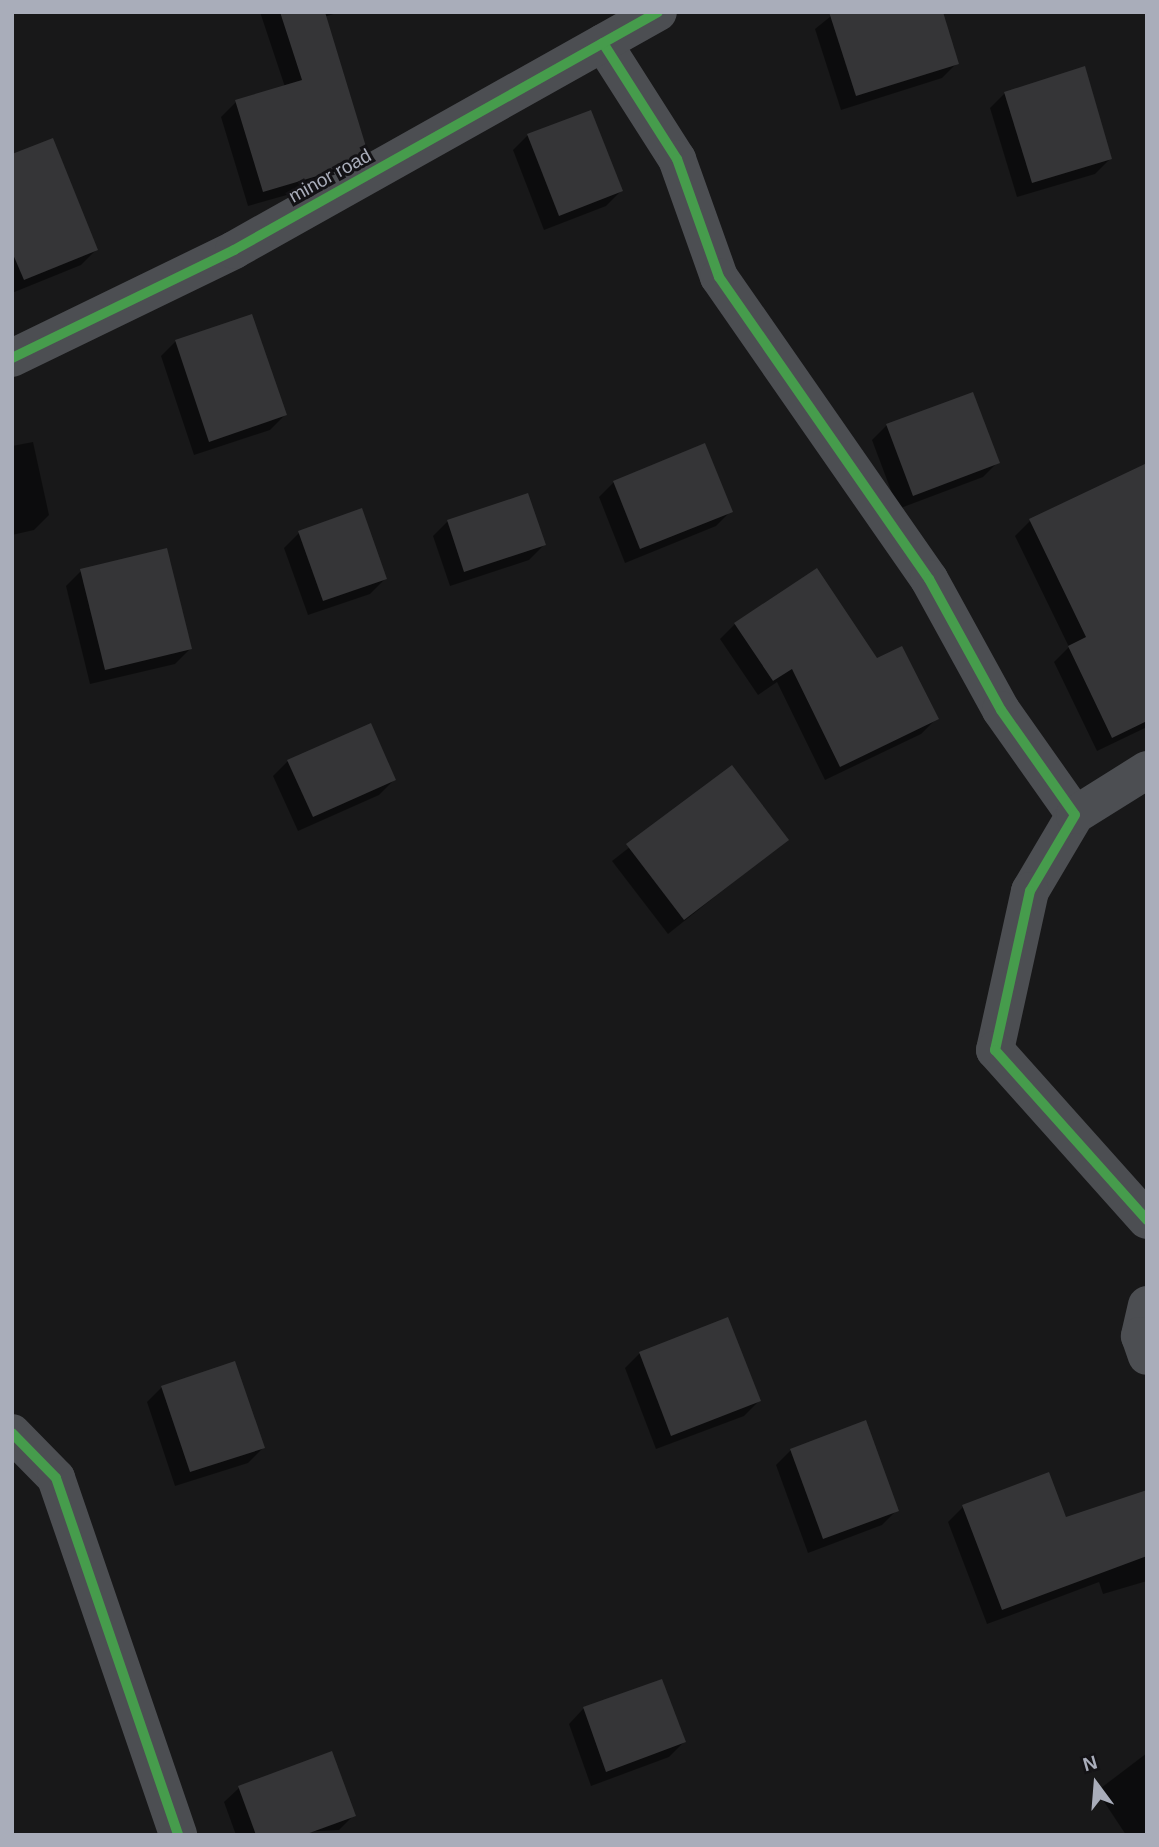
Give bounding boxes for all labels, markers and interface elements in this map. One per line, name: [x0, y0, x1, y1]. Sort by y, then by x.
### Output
street label: minor road: [285, 144, 375, 208]
north arrow: [1061, 1749, 1131, 1819]
text: N: [1081, 1751, 1100, 1775]

